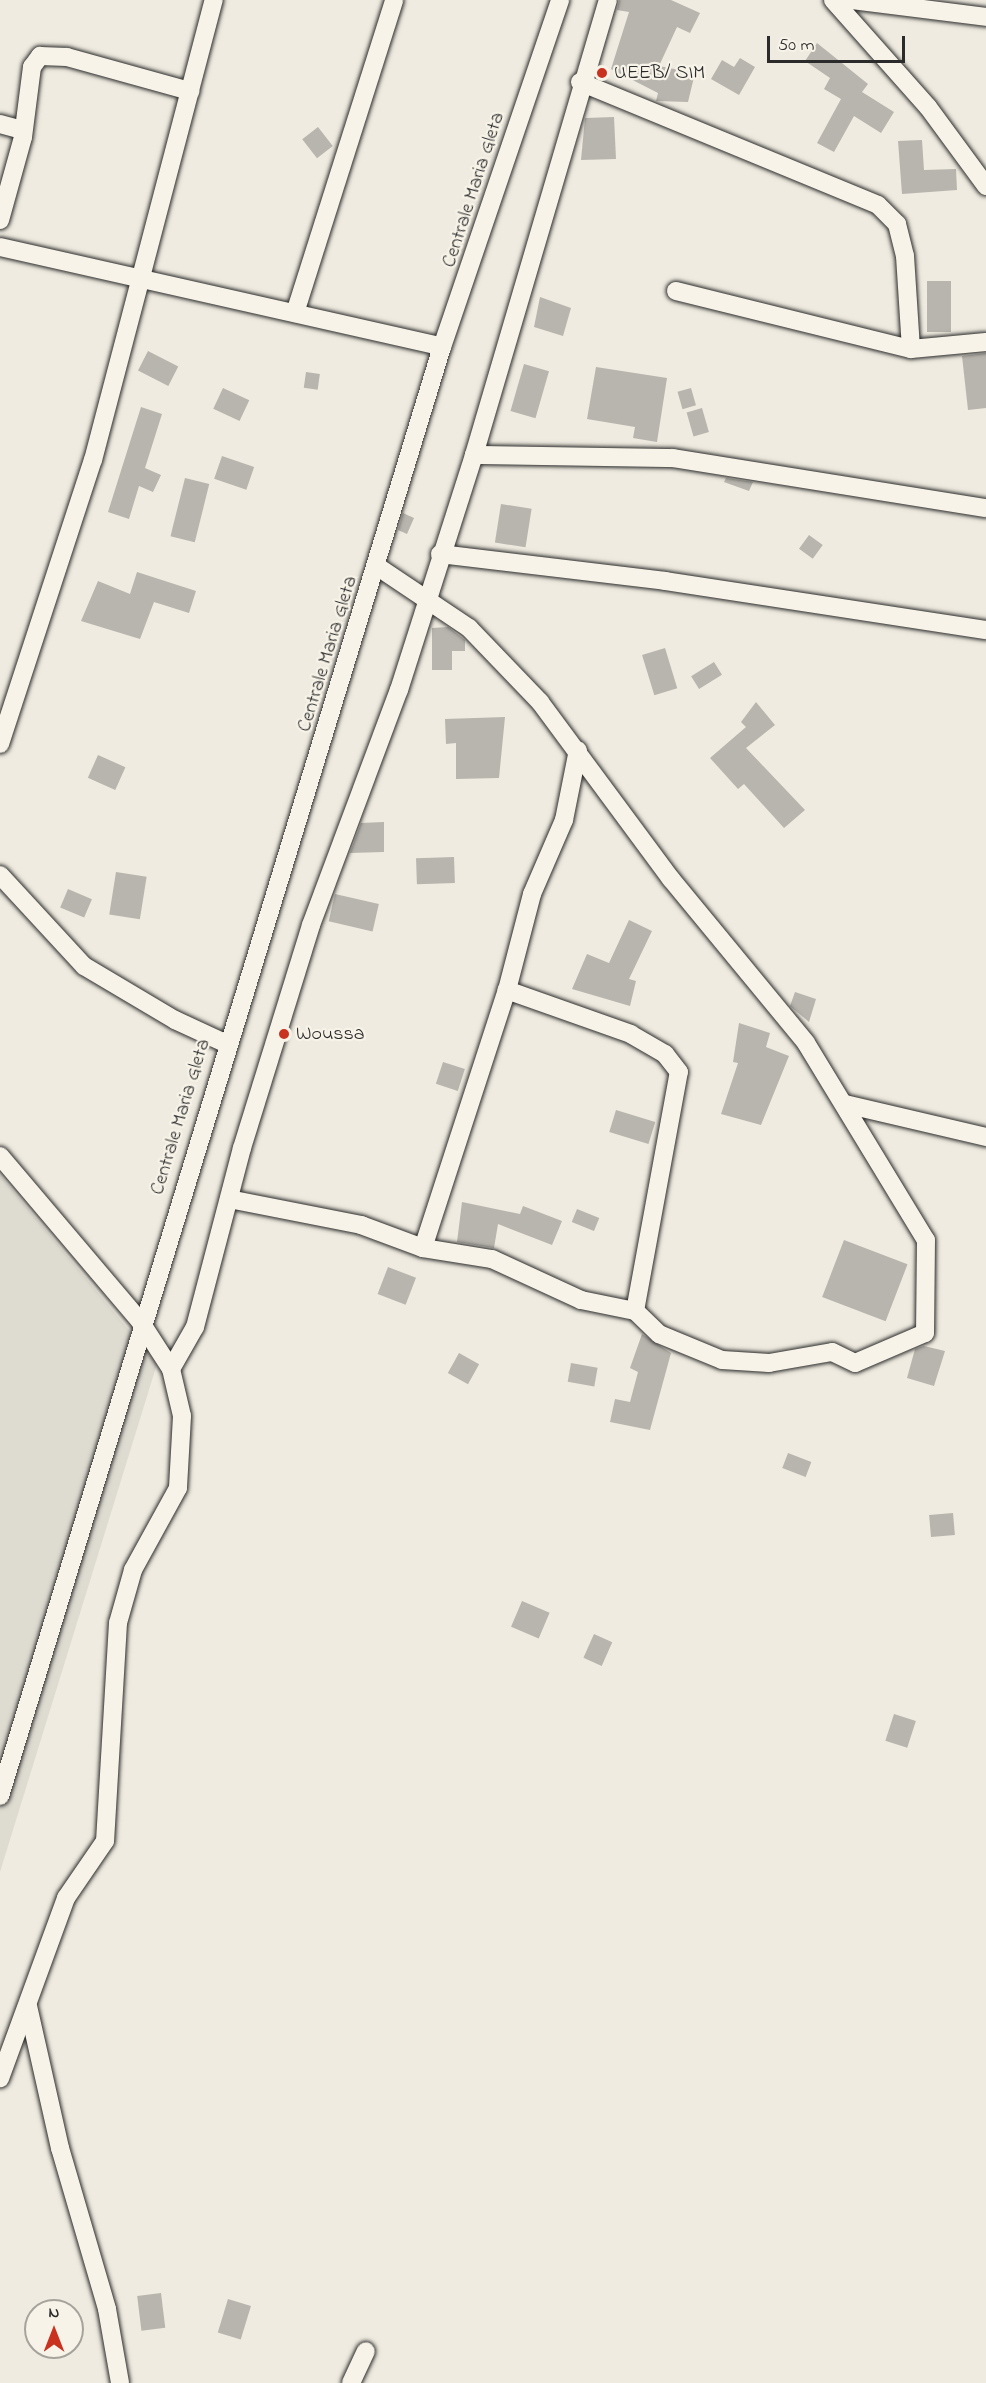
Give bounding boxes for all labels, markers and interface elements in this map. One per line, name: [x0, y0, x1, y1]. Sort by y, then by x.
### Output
scale bar: [770, 24, 908, 62]
text: 50 m: [778, 33, 815, 59]
place label: UEEB/ SIM: [614, 61, 705, 85]
marker: UEEB/ SIM: [595, 66, 609, 80]
street label: Centrale Maria Gleta: [438, 109, 510, 271]
street label: Centrale Maria Gleta: [293, 573, 363, 735]
place label: Woussa: [296, 1022, 364, 1046]
marker: Woussa: [277, 1027, 291, 1041]
street label: Centrale Maria Gleta: [146, 1036, 216, 1198]
north arrow: [24, 2299, 84, 2359]
text: N: [49, 2301, 59, 2325]

